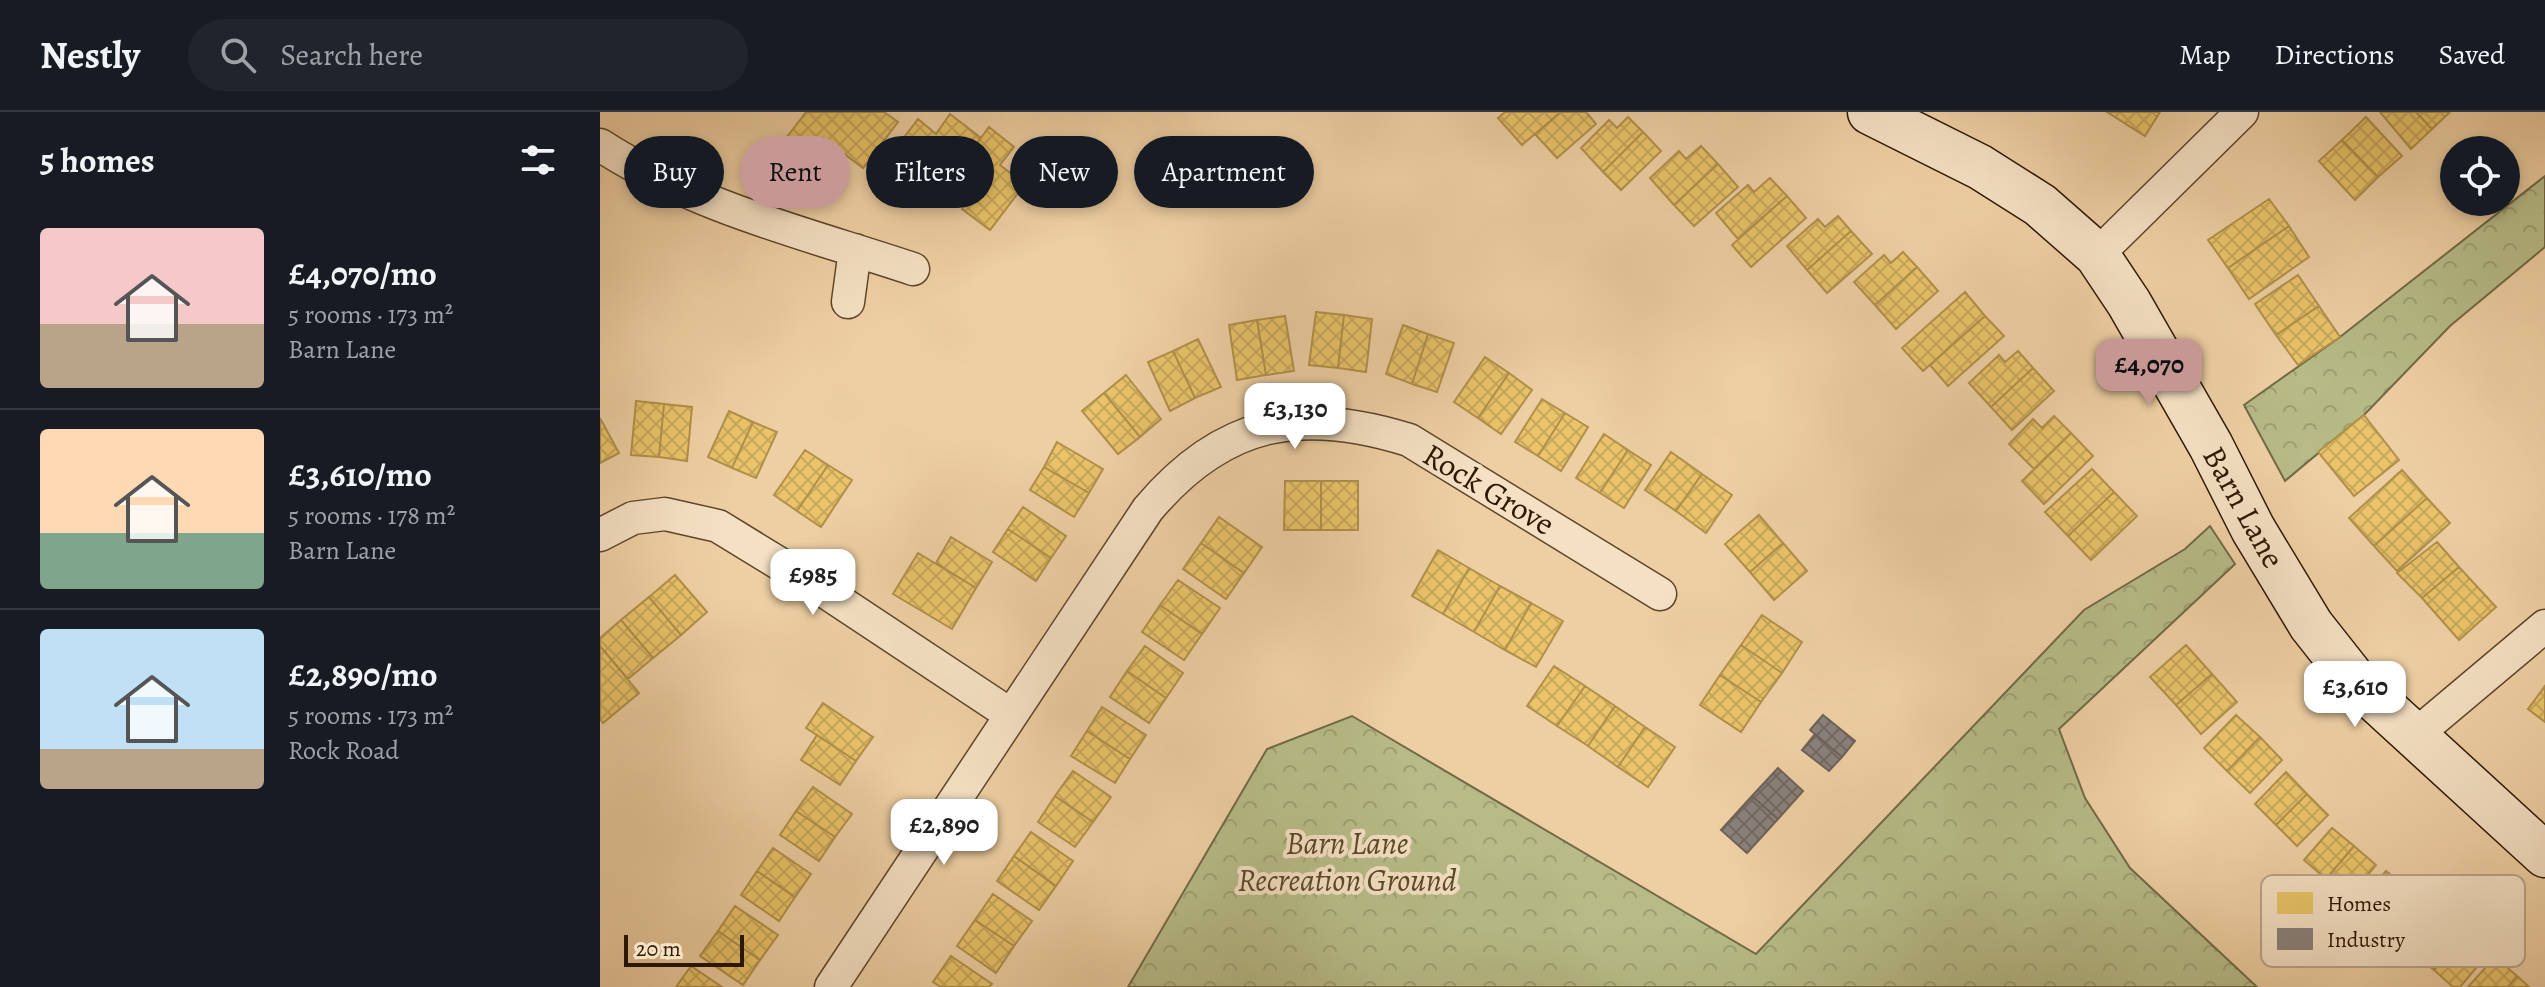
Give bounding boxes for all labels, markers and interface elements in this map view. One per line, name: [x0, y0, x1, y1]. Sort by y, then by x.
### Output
search box: [188, 19, 748, 91]
text: Nestly: [40, 29, 140, 81]
icon: search: [216, 33, 260, 77]
text: Search here: [280, 35, 423, 75]
text: Map: [2179, 36, 2230, 74]
text: Directions: [2274, 36, 2395, 74]
text: Saved: [2439, 36, 2505, 74]
chip: Buy: [624, 136, 724, 208]
chip: Rent: [740, 136, 850, 208]
chip: Filters: [866, 136, 994, 208]
chip: New: [1010, 136, 1118, 208]
chip: Apartment: [1134, 136, 1314, 208]
map controls: [2440, 136, 2520, 216]
button: locate: [2440, 136, 2520, 216]
text: 5 homes: [40, 137, 155, 184]
icon: filters: [516, 138, 560, 182]
text: £4,070/mo: [288, 250, 437, 297]
icon: home: [104, 260, 200, 356]
text: 5 rooms · 173 m²: [288, 297, 453, 332]
text: Barn Lane: [288, 332, 396, 367]
pin: £4,070: [2084, 339, 2214, 407]
text: £4,070: [2114, 347, 2184, 382]
pin: £3,130: [1230, 383, 1360, 451]
text: £3,130: [1262, 391, 1328, 426]
street label: Rock Grove: [1415, 432, 1563, 546]
street label: Barn Lane: [2192, 438, 2296, 576]
text: £3,610/mo: [288, 451, 432, 498]
icon: home: [104, 461, 200, 557]
text: 5 rooms · 178 m²: [288, 498, 455, 533]
text: Barn Lane: [288, 533, 396, 568]
pin: £985: [766, 549, 860, 617]
text: £985: [788, 557, 838, 592]
text: £2,890/mo: [288, 651, 438, 698]
icon: home: [104, 661, 200, 757]
pin: £3,610: [2290, 661, 2420, 729]
text: £3,610: [2322, 669, 2388, 704]
text: 5 rooms · 173 m²: [288, 698, 453, 733]
text: Rock Road: [288, 733, 399, 768]
pin: £2,890: [879, 799, 1009, 867]
text: £2,890: [909, 807, 979, 842]
park label: Barn Lane Recreation Ground: [1237, 821, 1457, 902]
legend: [2261, 875, 2525, 967]
text: Homes: [2327, 889, 2391, 919]
text: Industry: [2327, 925, 2405, 955]
scale bar: [624, 931, 744, 967]
text: 20 m: [636, 934, 681, 964]

